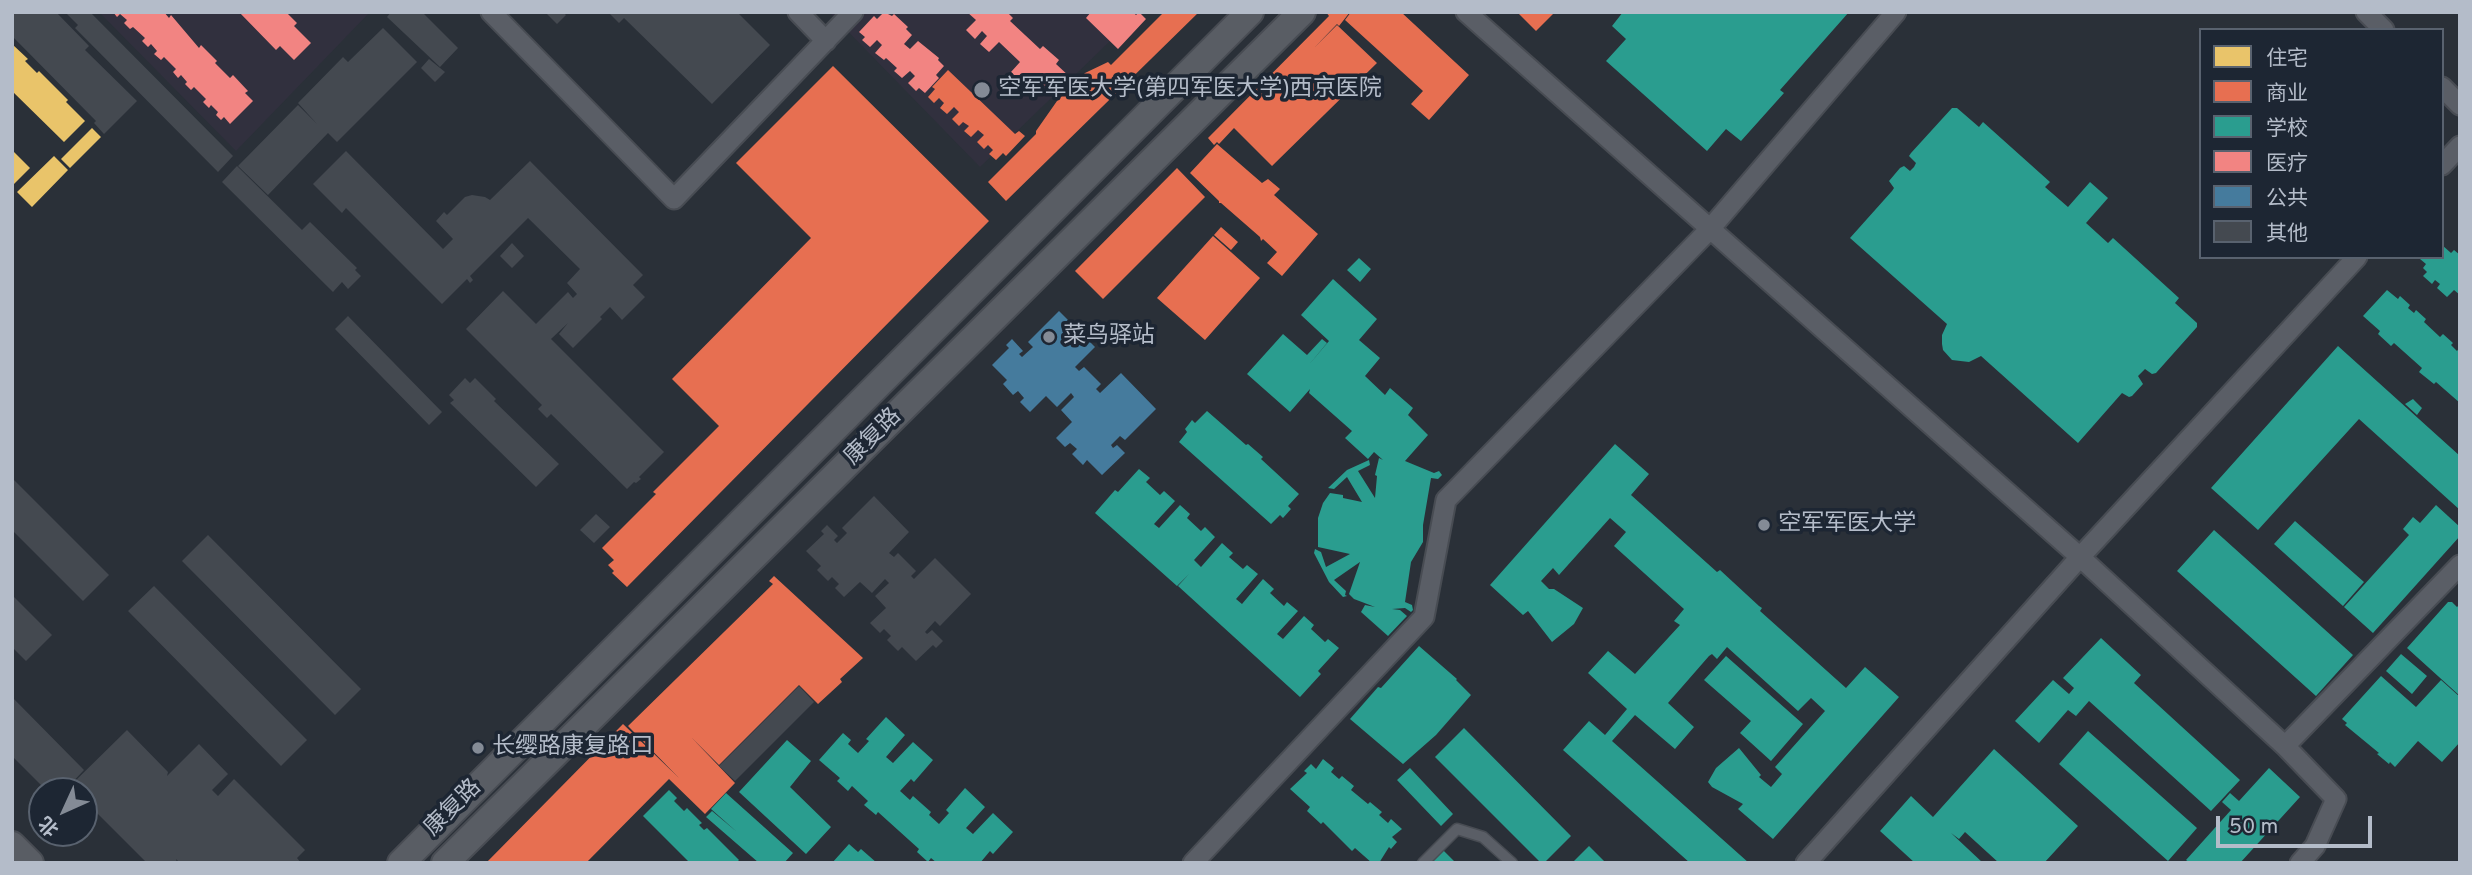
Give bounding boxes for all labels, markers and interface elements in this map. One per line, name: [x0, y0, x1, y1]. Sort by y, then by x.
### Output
legend: [2199, 28, 2444, 259]
text: 住宅: [2266, 46, 2308, 73]
place label: 空军军医大学(第四军医大学)西京医院: [998, 76, 1382, 104]
marker: 空军军医大学(第四军医大学)西京医院: [972, 80, 992, 100]
text: 商业: [2266, 81, 2308, 108]
text: 学校: [2266, 116, 2308, 143]
text: 医疗: [2266, 151, 2308, 178]
text: 公共: [2266, 186, 2308, 213]
text: 其他: [2266, 221, 2308, 248]
place label: 菜鸟驿站: [1063, 323, 1155, 351]
marker: 菜鸟驿站: [1041, 329, 1057, 345]
street label: 康复路: [840, 404, 908, 472]
place label: 空军军医大学: [1778, 511, 1916, 539]
marker: 空军军医大学: [1756, 517, 1772, 533]
place label: 长缨路康复路口: [492, 734, 653, 762]
marker: 长缨路康复路口: [470, 740, 486, 756]
street label: 康复路: [420, 775, 488, 843]
north arrow: [28, 777, 98, 847]
scale bar: [2220, 802, 2376, 846]
text: 北: [34, 810, 65, 841]
text: 50 m: [2229, 814, 2278, 841]

